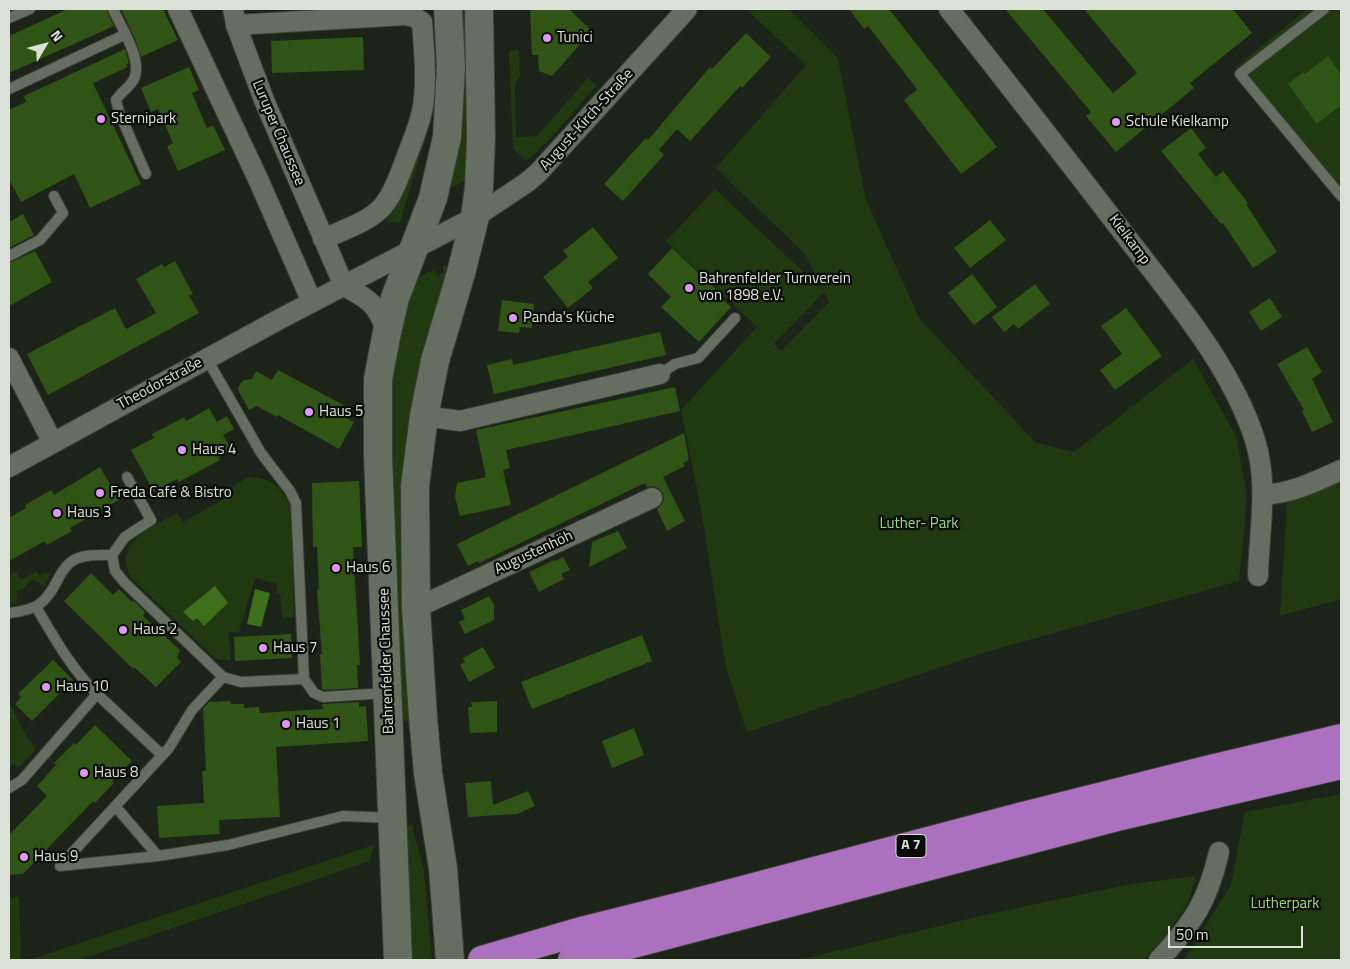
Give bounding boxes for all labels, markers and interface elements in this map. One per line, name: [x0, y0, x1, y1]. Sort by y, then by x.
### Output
north arrow: [20, 20, 70, 70]
text: N: [46, 25, 69, 46]
place label: Tunici: [557, 29, 593, 47]
marker: Tunici: [541, 32, 553, 44]
street label: August-Kirch-Straße: [537, 65, 637, 175]
street label: Luruper Chaussee: [248, 77, 308, 189]
place label: Sternipark: [111, 110, 176, 128]
marker: Sternipark: [95, 113, 107, 125]
place label: Schule Kielkamp: [1126, 113, 1229, 131]
marker: Schule Kielkamp: [1110, 116, 1122, 128]
street label: Kielkamp: [1104, 211, 1154, 269]
place label: Bahrenfelder Turnverein von 1898 e.V.: [699, 270, 851, 305]
marker: Bahrenfelder Turnverein von 1898 e.V.: [683, 282, 695, 294]
place label: Panda's Küche: [523, 309, 615, 327]
marker: Panda's Küche: [507, 312, 519, 324]
street label: Theodorstraße: [114, 354, 206, 414]
place label: Haus 5: [319, 403, 363, 421]
marker: Haus 5: [303, 406, 315, 418]
place label: Haus 4: [192, 441, 236, 459]
marker: Haus 4: [176, 444, 188, 456]
place label: Freda Café & Bistro: [110, 484, 232, 502]
marker: Freda Café & Bistro: [94, 487, 106, 499]
place label: Haus 3: [67, 504, 111, 522]
marker: Haus 3: [51, 507, 63, 519]
park label: Luther- Park: [879, 515, 959, 533]
street label: Augustenhöh: [492, 527, 576, 579]
place label: Haus 6: [346, 559, 390, 577]
marker: Haus 6: [330, 562, 342, 574]
street label: Bahrenfelder Chaussee: [375, 588, 399, 734]
place label: Haus 2: [133, 621, 177, 639]
marker: Haus 2: [117, 624, 129, 636]
place label: Haus 7: [273, 639, 317, 657]
marker: Haus 7: [257, 642, 269, 654]
place label: Haus 10: [56, 678, 109, 696]
marker: Haus 10: [40, 681, 52, 693]
place label: Haus 1: [296, 715, 340, 733]
marker: Haus 1: [280, 718, 292, 730]
place label: Haus 8: [94, 764, 138, 782]
marker: Haus 8: [78, 767, 90, 779]
road number: A 7: [896, 834, 926, 858]
place label: Haus 9: [34, 848, 78, 866]
marker: Haus 9: [18, 851, 30, 863]
park label: Lutherpark: [1251, 895, 1319, 913]
scale bar: [1170, 916, 1305, 948]
text: 50 m: [1176, 923, 1209, 946]

